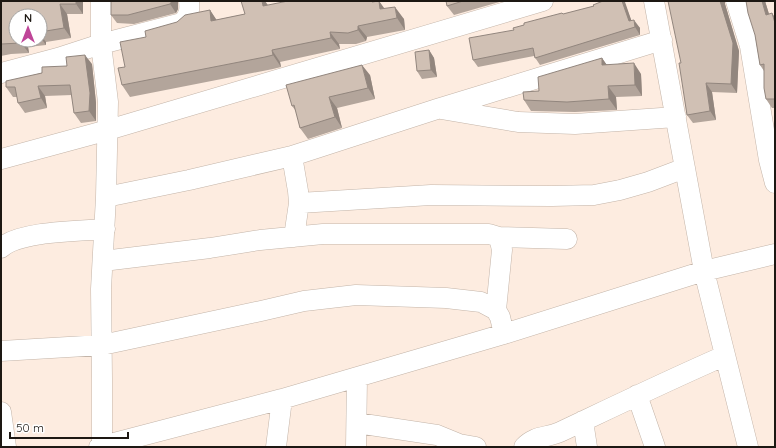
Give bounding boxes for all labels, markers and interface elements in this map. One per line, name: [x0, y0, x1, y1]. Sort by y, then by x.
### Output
north arrow: [8, 8, 48, 48]
text: N: [24, 11, 32, 25]
scale bar: [10, 414, 128, 440]
text: 50 m: [16, 420, 44, 435]

